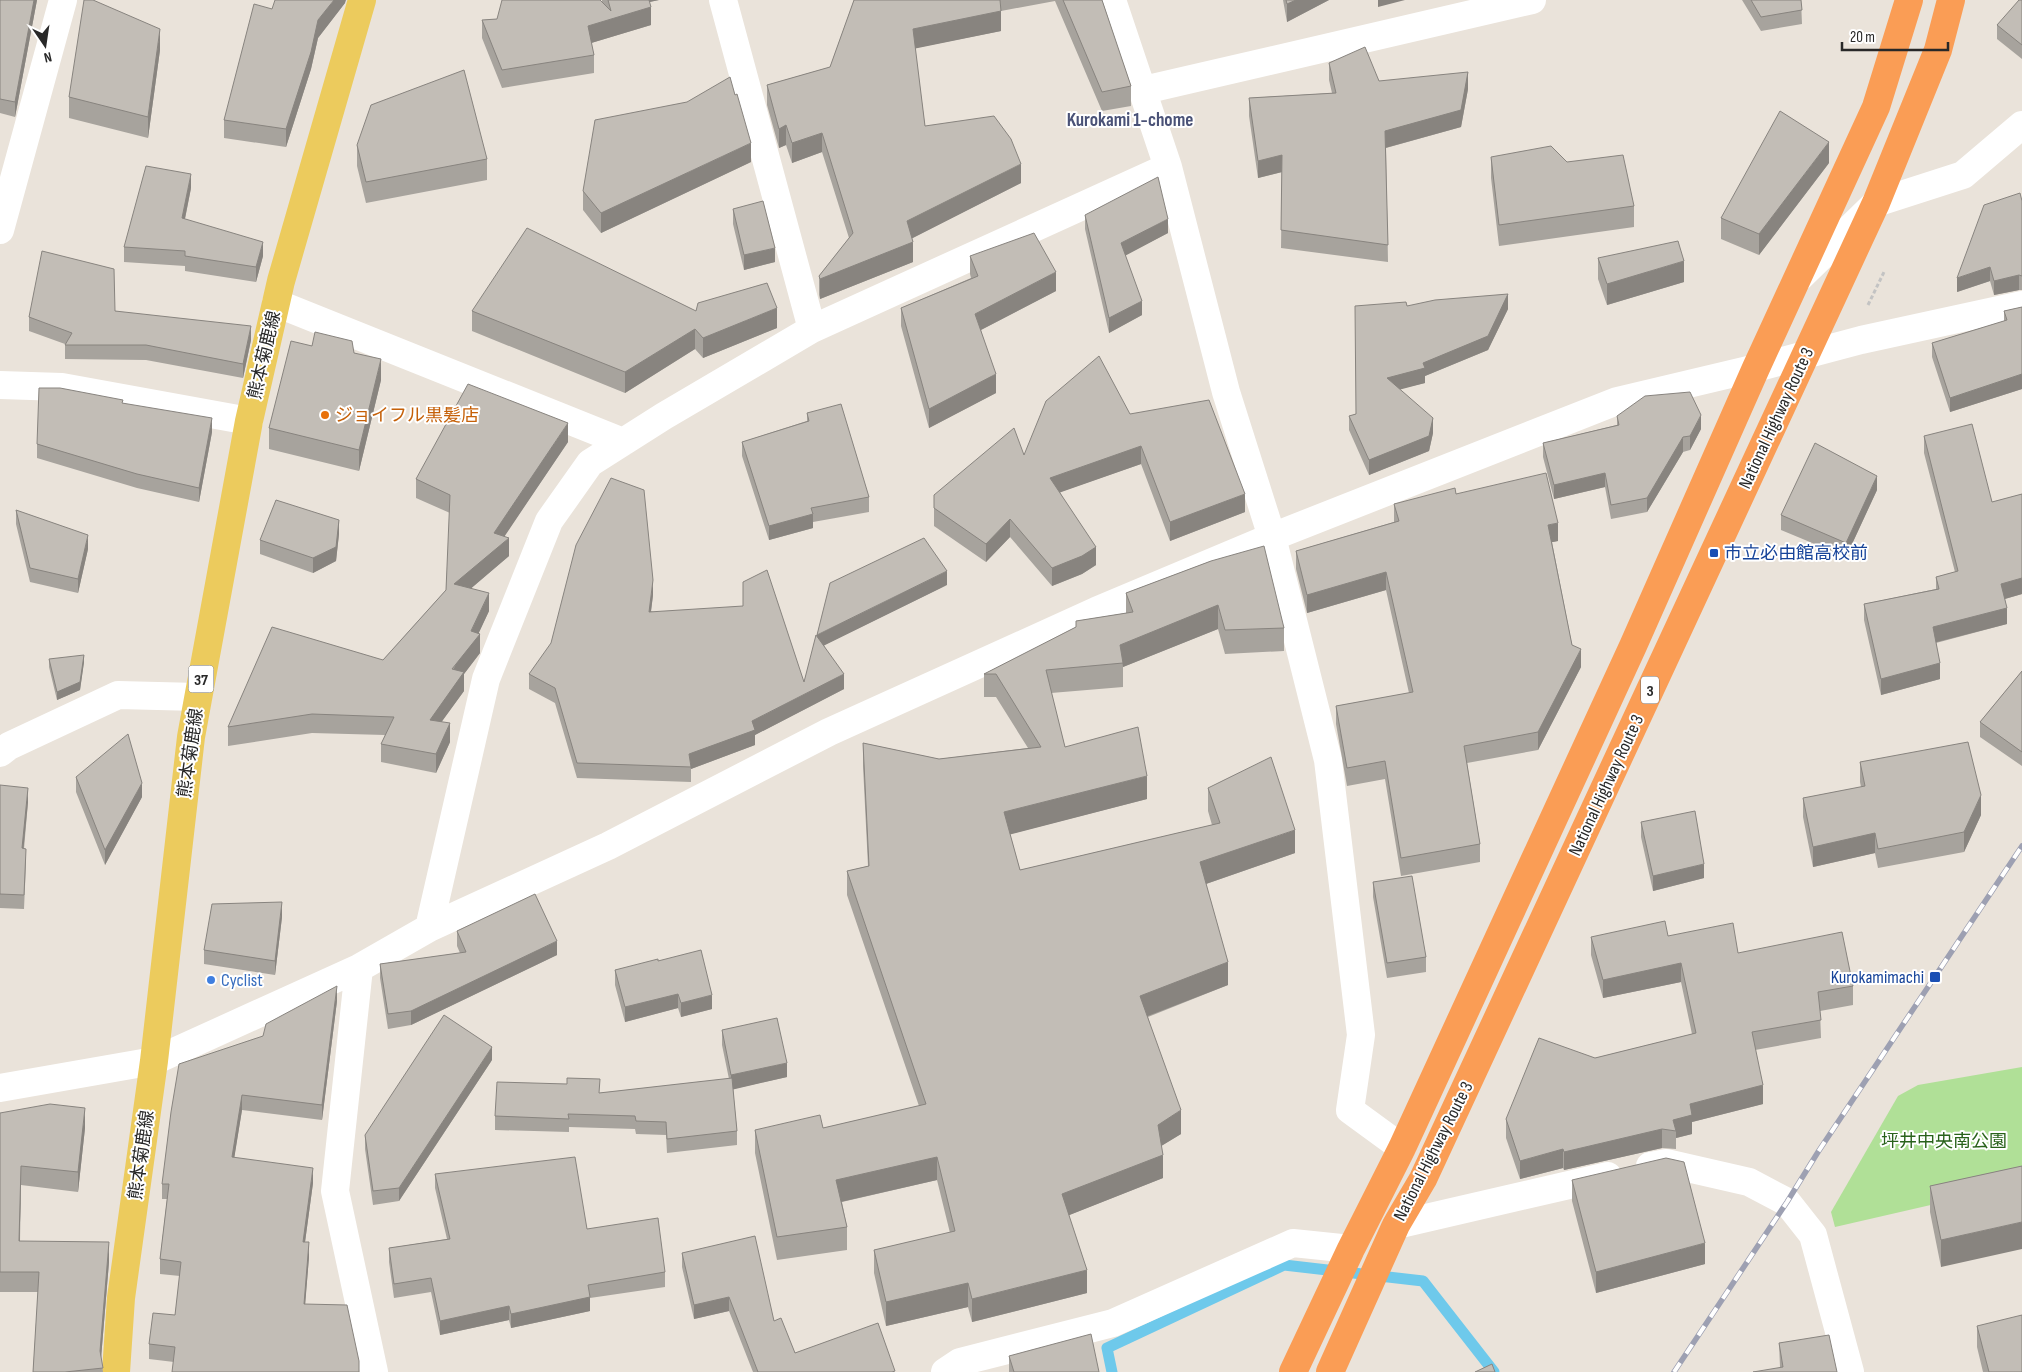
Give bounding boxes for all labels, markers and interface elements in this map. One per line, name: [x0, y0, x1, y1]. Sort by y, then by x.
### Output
north arrow: [20, 20, 70, 70]
scale bar: [1842, 20, 1948, 52]
text: 20 m: [1850, 28, 1875, 47]
text: N: [42, 48, 53, 66]
district label: Kurokami 1-chome: [1067, 109, 1193, 132]
street label: 熊本菊鹿線: [244, 309, 285, 401]
street label: National Highway Route 3: [1735, 344, 1818, 492]
place label: ジョイフル黒髪店: [335, 405, 479, 426]
marker: ジョイフル黒髪店: [319, 409, 331, 421]
place label: 市立必由館高校前: [1724, 543, 1868, 564]
marker: 市立必由館高校前: [1708, 547, 1720, 559]
road number: 37: [188, 666, 214, 692]
road number: 3: [1641, 676, 1659, 704]
street label: 熊本菊鹿線: [174, 707, 207, 799]
street label: National Highway Route 3: [1565, 711, 1648, 859]
place label: Kurokamimachi: [1831, 967, 1924, 988]
place label: Cyclist: [221, 970, 263, 991]
marker: Kurokamimachi: [1928, 970, 1942, 984]
marker: Cyclist: [205, 974, 217, 986]
street label: National Highway Route 3: [1389, 1078, 1478, 1224]
street label: 熊本菊鹿線: [125, 1109, 158, 1201]
park label: 坪井中央南公園: [1881, 1131, 2007, 1152]

